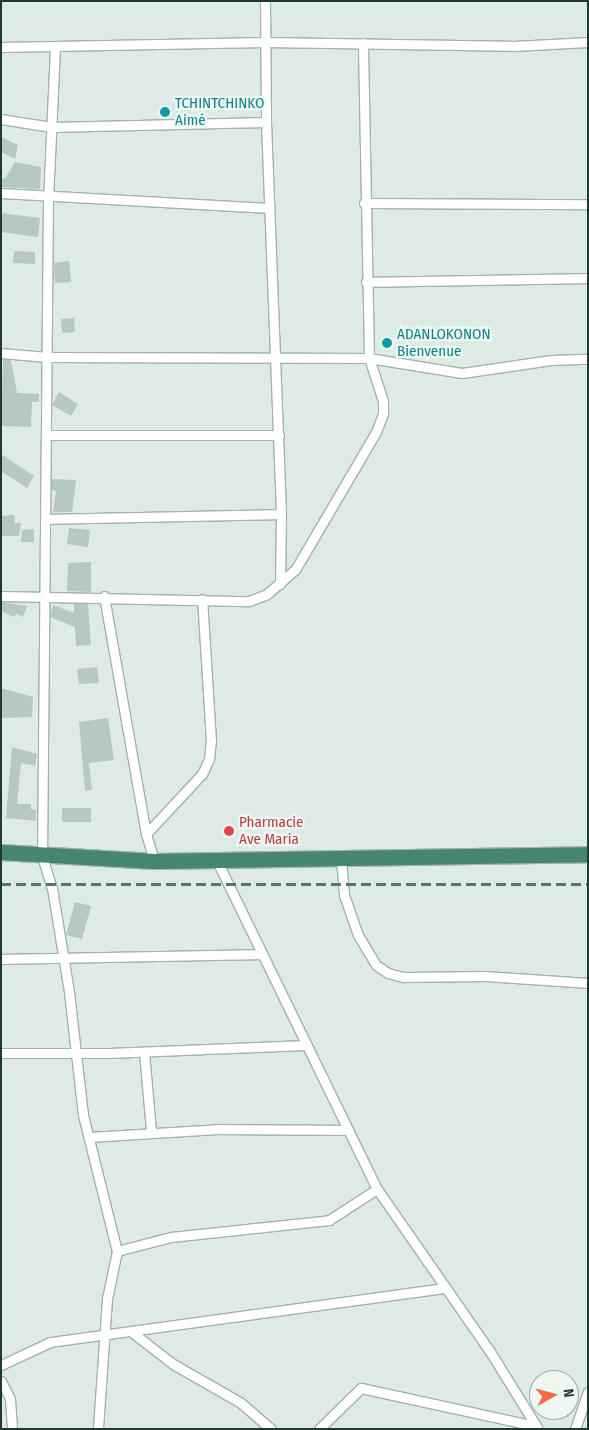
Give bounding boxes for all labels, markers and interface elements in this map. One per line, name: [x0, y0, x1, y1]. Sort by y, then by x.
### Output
place label: TCHINTCHINKO Aimé: [175, 94, 264, 129]
marker: TCHINTCHINKO Aimé: [159, 106, 171, 118]
place label: ADANLOKONON Bienvenue: [397, 325, 491, 360]
marker: ADANLOKONON Bienvenue: [381, 337, 393, 349]
place label: Pharmacie Ave Maria: [239, 813, 304, 848]
marker: Pharmacie Ave Maria: [223, 825, 235, 837]
north arrow: [529, 1370, 579, 1420]
text: N: [559, 1388, 577, 1398]

